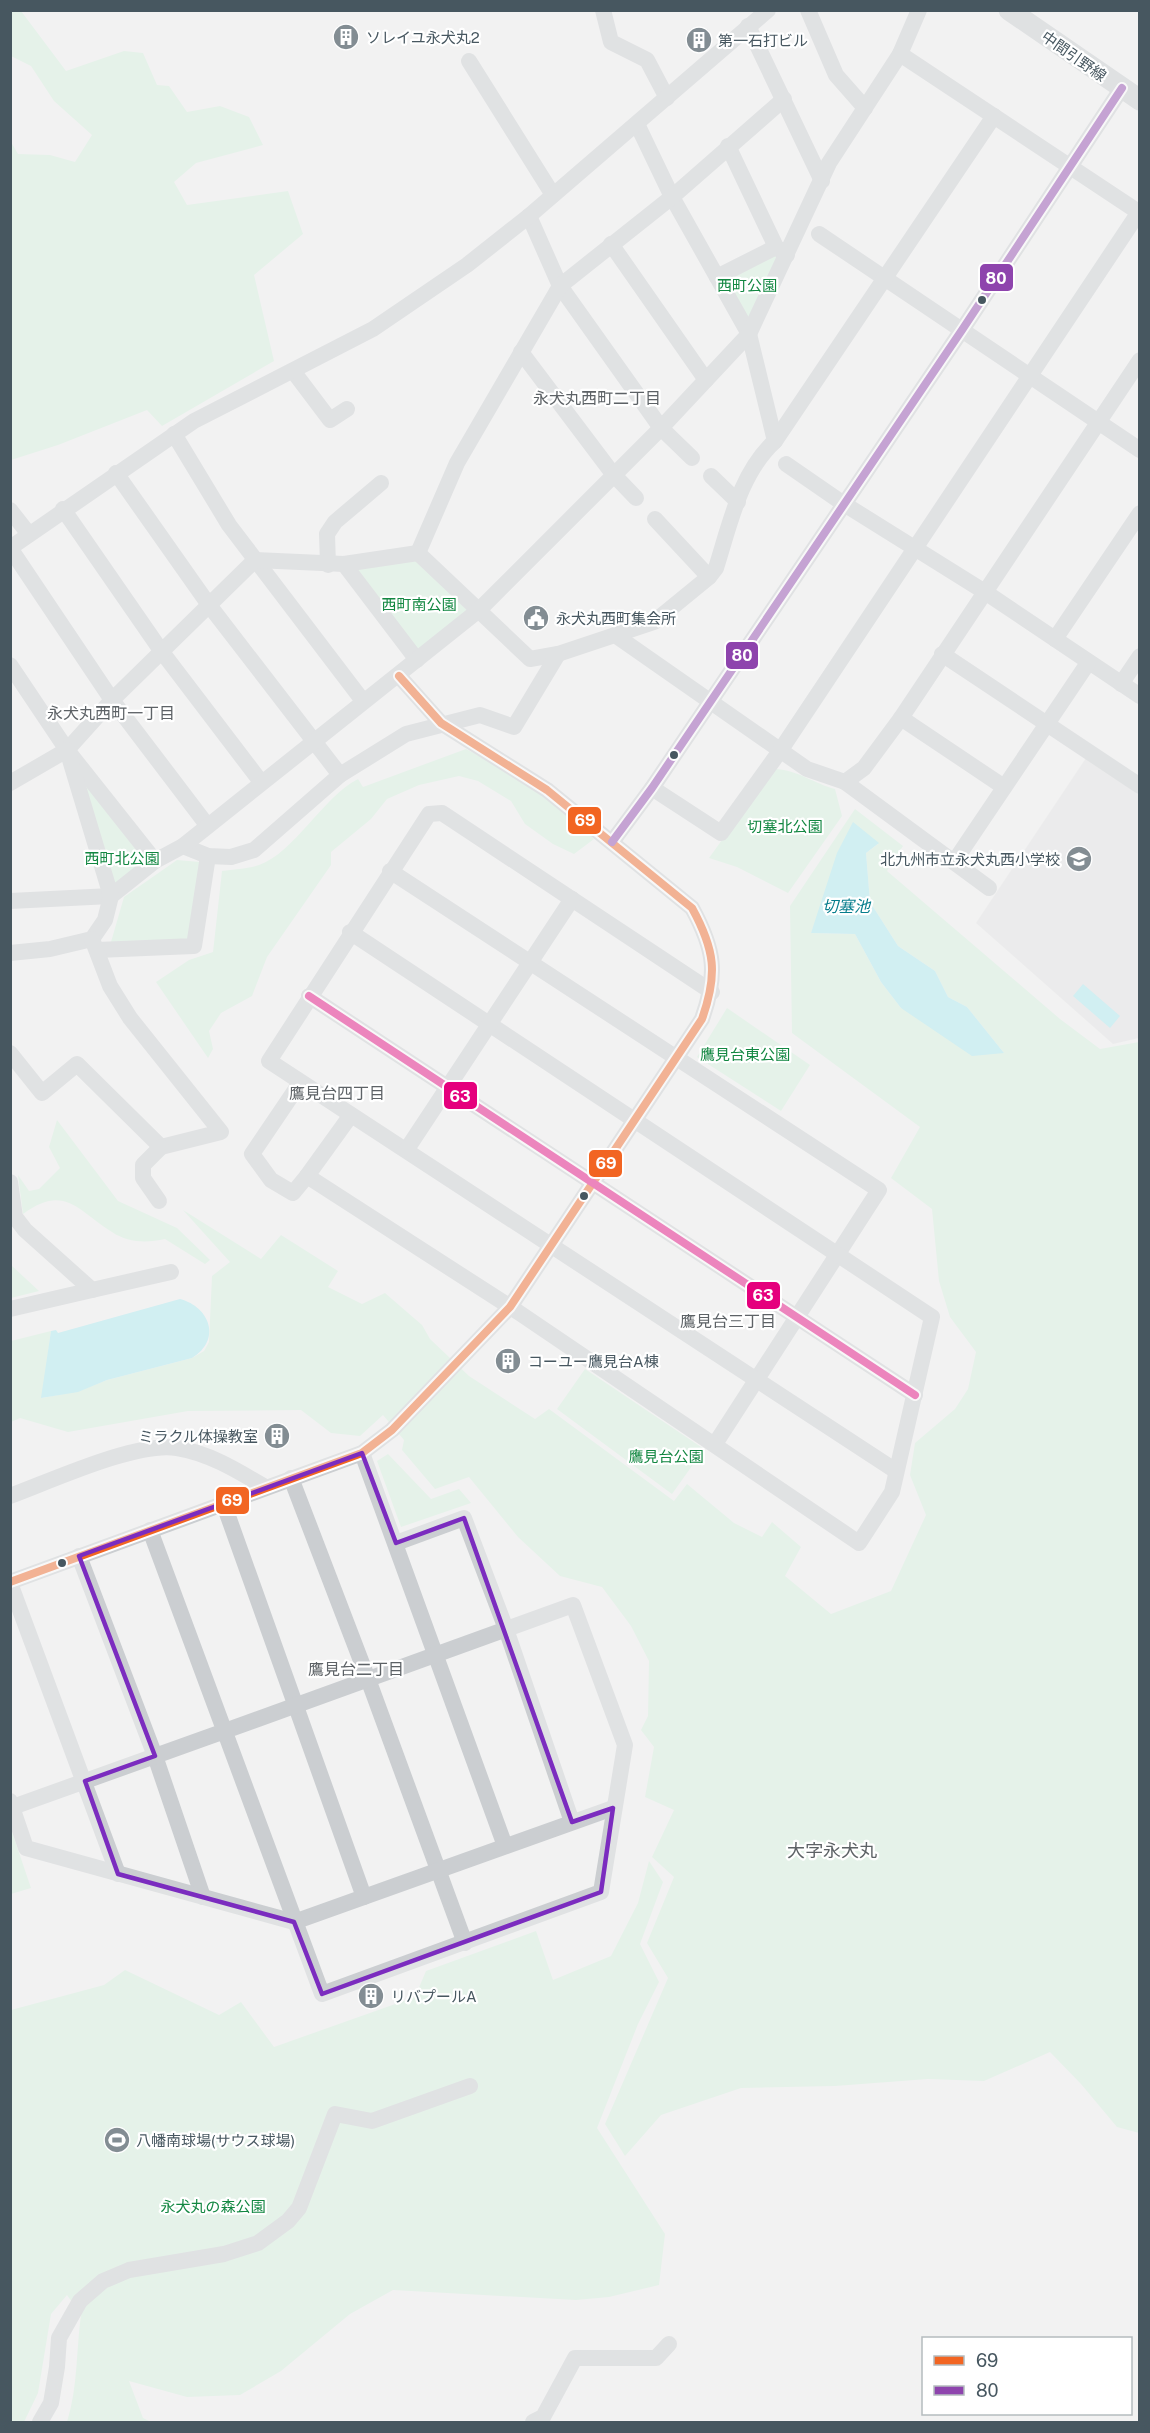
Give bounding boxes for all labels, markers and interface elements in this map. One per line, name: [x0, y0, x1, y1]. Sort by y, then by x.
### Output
building icon: ソレイユ永犬丸2: [331, 22, 361, 52]
building icon: 第一石打ビル: [684, 25, 714, 55]
street label: 中間引野線: [1038, 28, 1110, 84]
place label: ソレイユ永犬丸2: [366, 29, 480, 46]
place label: 第一石打ビル: [718, 32, 808, 49]
line badge: 80: [979, 263, 1014, 292]
text: 80: [986, 269, 1007, 288]
park label: 西町公園: [717, 277, 777, 294]
unlabelled marker: [976, 294, 988, 306]
district label: 永犬丸西町二丁目: [533, 389, 661, 408]
park label: 西町南公園: [381, 596, 457, 613]
public building icon: 永犬丸西町集会所: [521, 603, 551, 633]
place label: 永犬丸西町集会所: [556, 610, 676, 627]
line badge: 80: [725, 641, 759, 670]
text: 80: [732, 646, 753, 665]
district label: 永犬丸西町一丁目: [47, 704, 175, 723]
unlabelled marker: [668, 749, 680, 761]
line badge: 69: [567, 806, 602, 835]
text: 69: [574, 811, 596, 830]
park label: 切塞北公園: [747, 818, 823, 835]
school or university icon: 北九州市立永犬丸西小学校: [1064, 844, 1094, 874]
park label: 西町北公園: [84, 850, 160, 867]
place label: 北九州市立永犬丸西小学校: [880, 851, 1060, 868]
water label: 切塞池: [822, 897, 872, 916]
park label: 鷹見台東公園: [700, 1046, 790, 1063]
line badge: 63: [443, 1081, 478, 1110]
district label: 鷹見台四丁目: [289, 1084, 385, 1103]
text: 63: [449, 1087, 471, 1106]
line badge: 69: [588, 1149, 623, 1178]
text: 69: [595, 1154, 617, 1173]
unlabelled marker: [578, 1190, 590, 1202]
line badge: 63: [746, 1281, 781, 1310]
text: 63: [752, 1286, 774, 1305]
district label: 鷹見台三丁目: [680, 1312, 776, 1331]
building icon: コーユー鷹見台A棟: [493, 1346, 523, 1376]
place label: コーユー鷹見台A棟: [528, 1353, 659, 1370]
building icon: ミラクル体操教室: [262, 1421, 292, 1451]
place label: ミラクル体操教室: [138, 1428, 258, 1445]
park label: 鷹見台公園: [628, 1448, 704, 1465]
line badge: 69: [215, 1486, 250, 1515]
text: 69: [221, 1491, 243, 1510]
unlabelled marker: [56, 1557, 68, 1569]
district label: 鷹見台二丁目: [308, 1660, 404, 1679]
district label: 大字永犬丸: [787, 1840, 877, 1861]
building icon: リバプールA: [356, 1981, 386, 2011]
place label: リバプールA: [391, 1988, 477, 2005]
sports icon: 八幡南球場(サウス球場): [102, 2125, 132, 2155]
place label: 八幡南球場(サウス球場): [136, 2132, 295, 2149]
park label: 永犬丸の森公園: [160, 2198, 266, 2215]
legend: [922, 2337, 1132, 2415]
text: 69: [976, 2350, 998, 2371]
text: 80: [976, 2380, 999, 2401]

